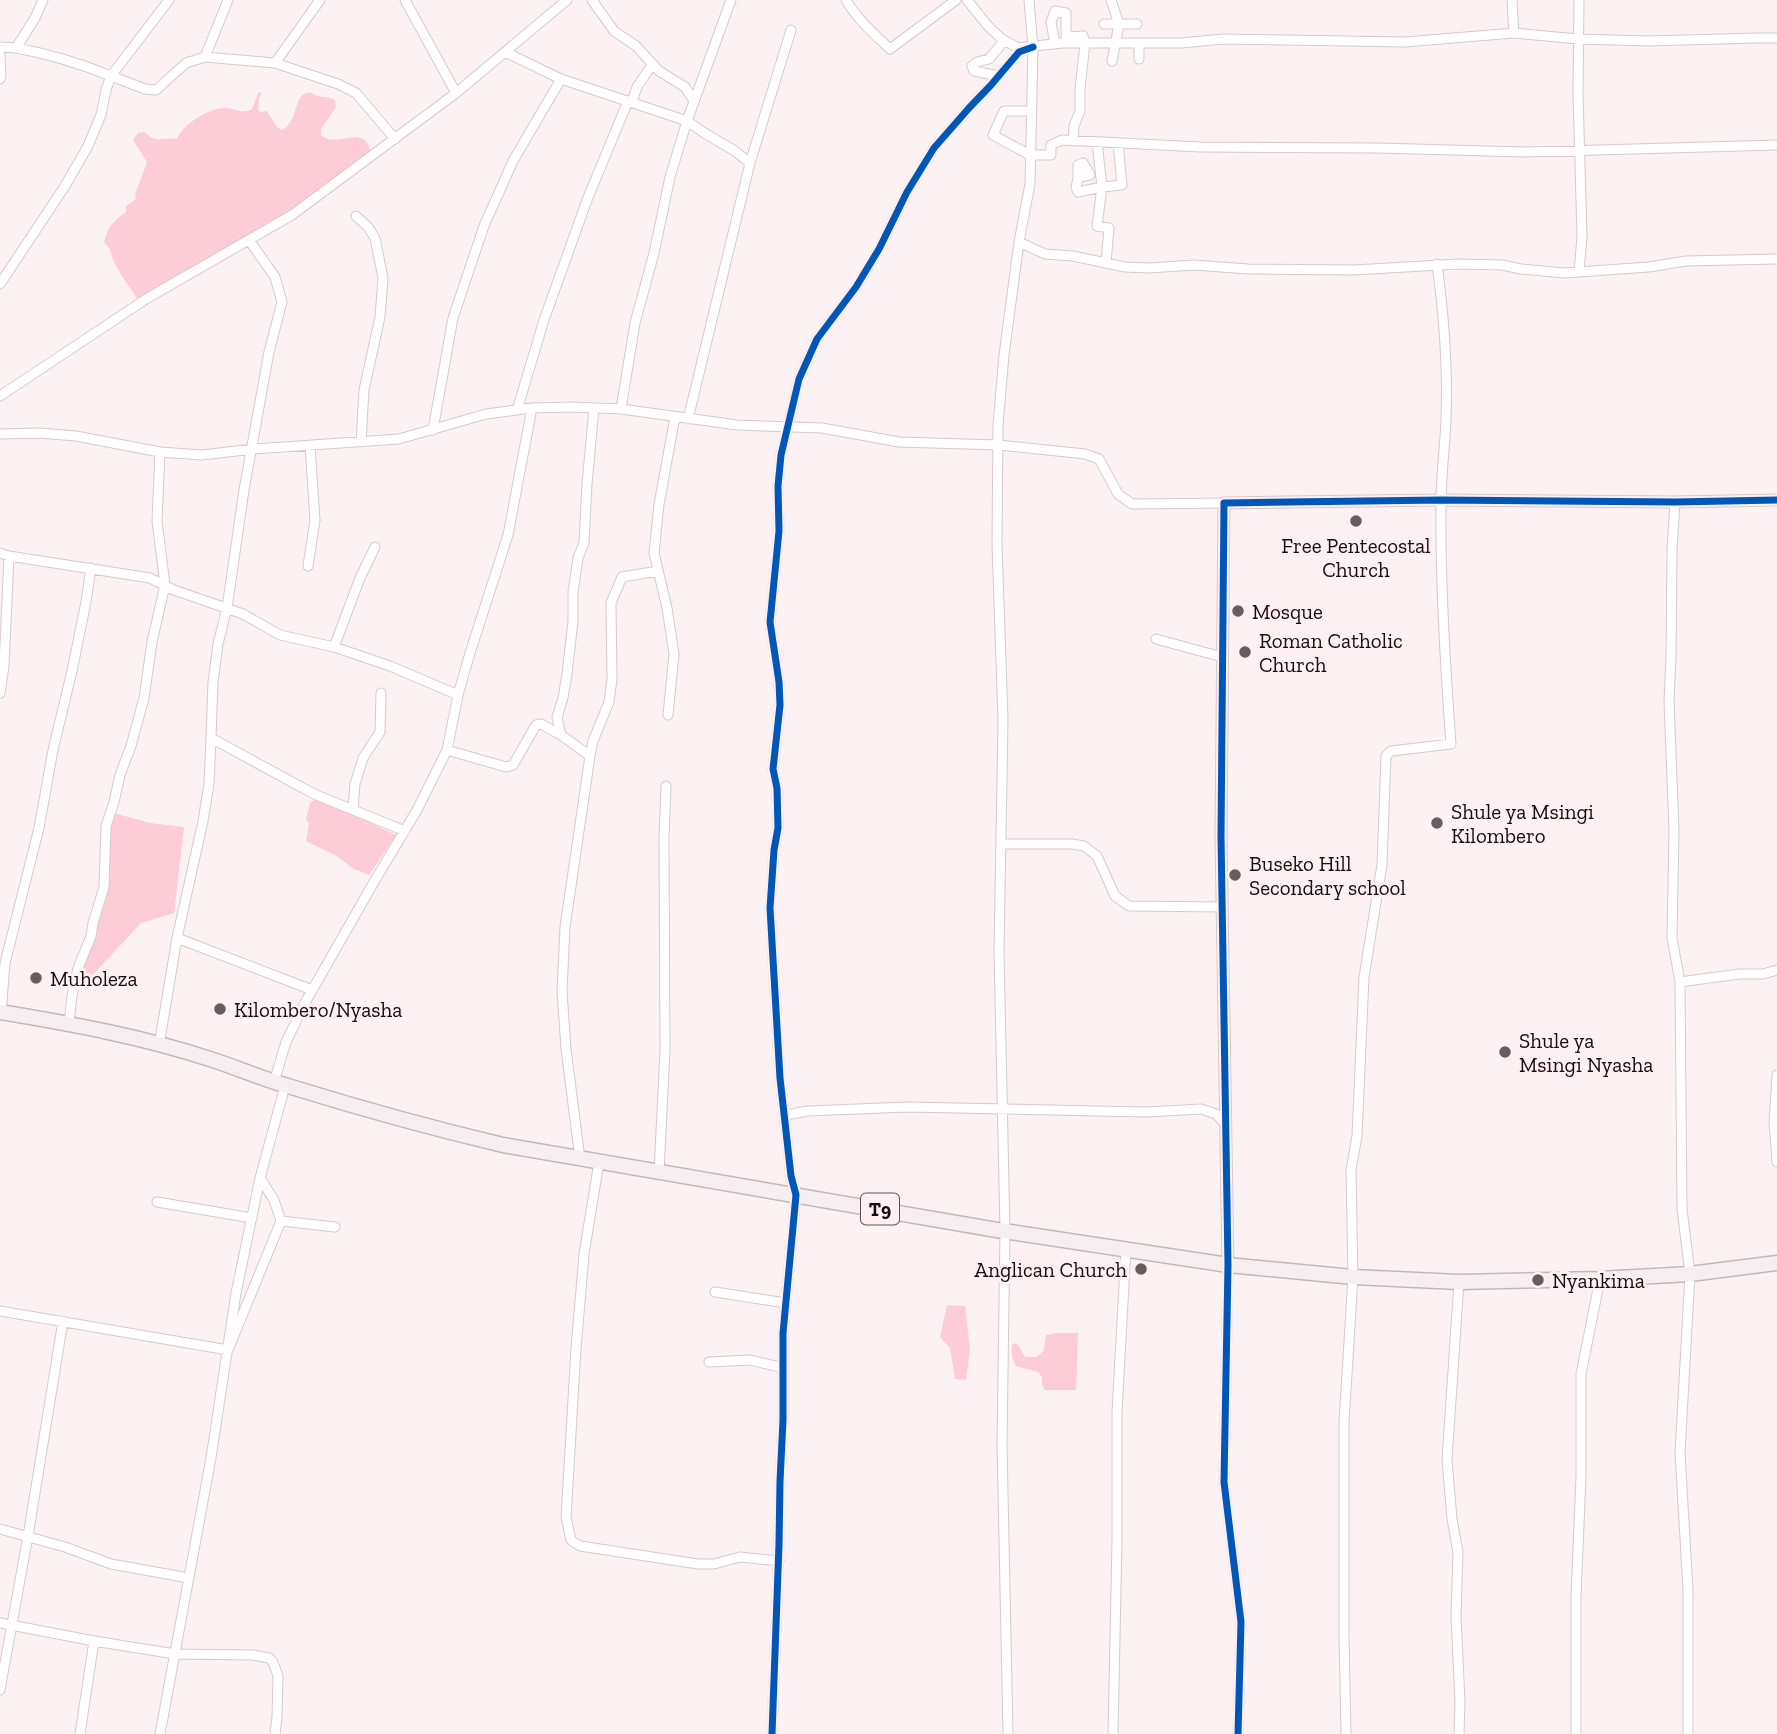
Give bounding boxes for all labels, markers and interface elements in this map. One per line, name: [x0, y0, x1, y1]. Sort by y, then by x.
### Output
marker: Free Pentecostal Church: [1348, 513, 1364, 529]
place label: Free Pentecostal Church: [1281, 533, 1431, 582]
place label: Mosque: [1252, 599, 1323, 624]
marker: Mosque: [1230, 603, 1246, 619]
place label: Roman Catholic Church: [1259, 628, 1403, 677]
marker: Roman Catholic Church: [1237, 644, 1253, 660]
place label: Shule ya Msingi Kilombero: [1451, 799, 1594, 848]
marker: Shule ya Msingi Kilombero: [1429, 815, 1445, 831]
place label: Buseko Hill Secondary school: [1249, 851, 1406, 900]
marker: Buseko Hill Secondary school: [1227, 867, 1243, 883]
place label: Muholeza: [50, 966, 138, 991]
marker: Muholeza: [28, 970, 44, 986]
place label: Kilombero/Nyasha: [234, 997, 402, 1022]
marker: Kilombero/Nyasha: [212, 1001, 228, 1017]
place label: Shule ya Msingi Nyasha: [1519, 1028, 1653, 1077]
marker: Shule ya Msingi Nyasha: [1497, 1044, 1513, 1060]
road number: T9: [861, 1194, 899, 1224]
place label: Anglican Church: [974, 1257, 1127, 1282]
marker: Anglican Church: [1133, 1261, 1149, 1277]
place label: Nyankima: [1552, 1268, 1645, 1293]
marker: Nyankima: [1530, 1272, 1546, 1288]

